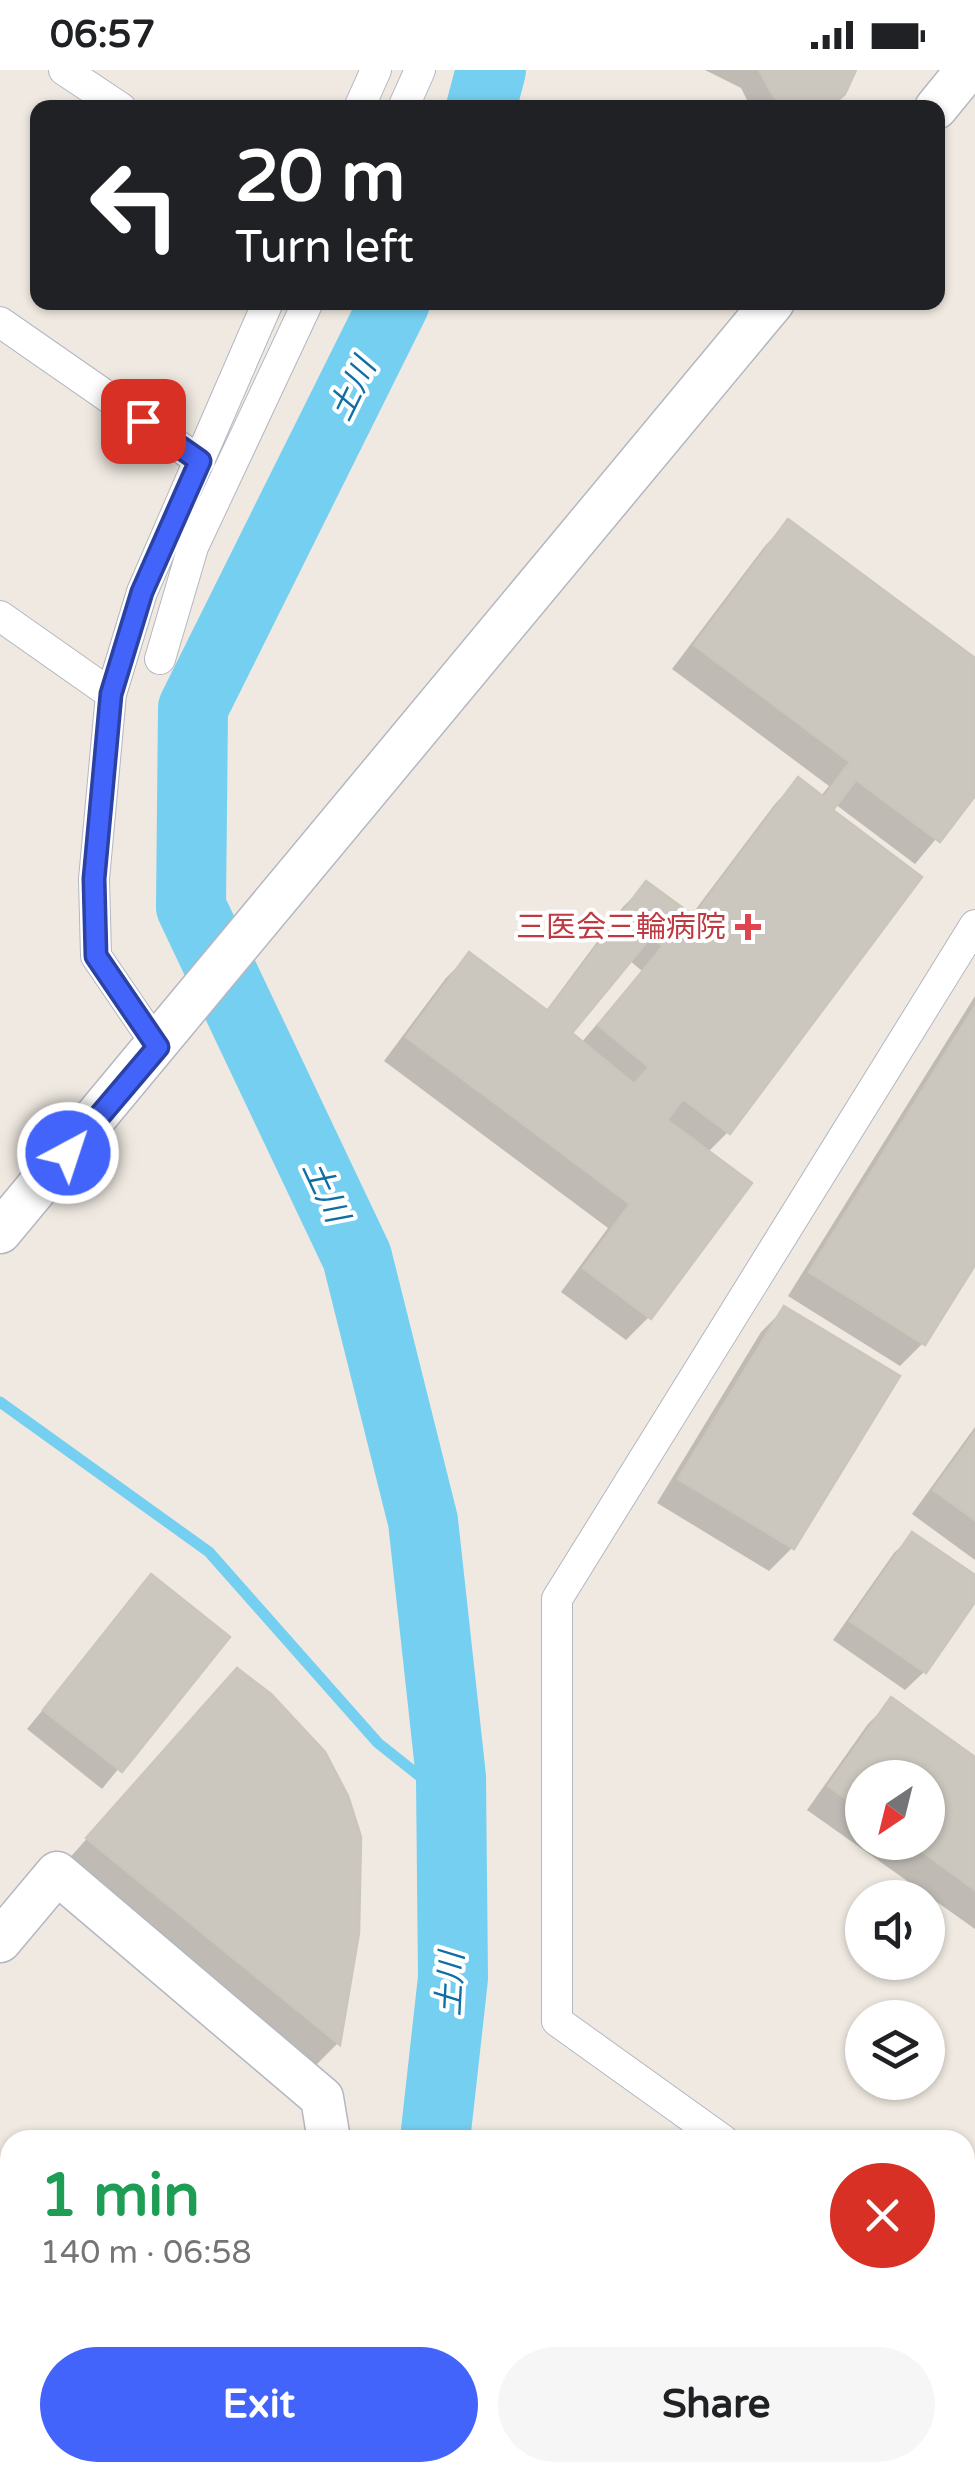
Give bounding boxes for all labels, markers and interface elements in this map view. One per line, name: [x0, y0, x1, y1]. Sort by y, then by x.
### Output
text: 06:57: [50, 12, 155, 58]
text: 20 m: [235, 136, 405, 220]
icon: left: [70, 140, 200, 270]
text: Turn left: [235, 221, 414, 275]
water label: 土川: [322, 350, 385, 427]
pin: [101, 379, 186, 464]
icon: arrive: [116, 394, 171, 449]
place label: 三医会三輪病院: [516, 909, 726, 946]
marker: 三医会三輪病院: [735, 914, 761, 940]
position arrow: [16, 1101, 120, 1205]
water label: 土川: [294, 1154, 357, 1231]
north arrow: [845, 1760, 945, 1860]
map controls: [845, 1760, 945, 2100]
button: sound: [845, 1880, 945, 1980]
water label: 土川: [430, 1948, 472, 2017]
button: layers: [845, 2000, 945, 2100]
text: 1 min: [40, 2160, 200, 2232]
button: close: [830, 2163, 935, 2268]
text: 140 m · 06:58: [40, 2234, 252, 2272]
button: Exit: [40, 2347, 478, 2462]
button: Share: [498, 2347, 935, 2462]

